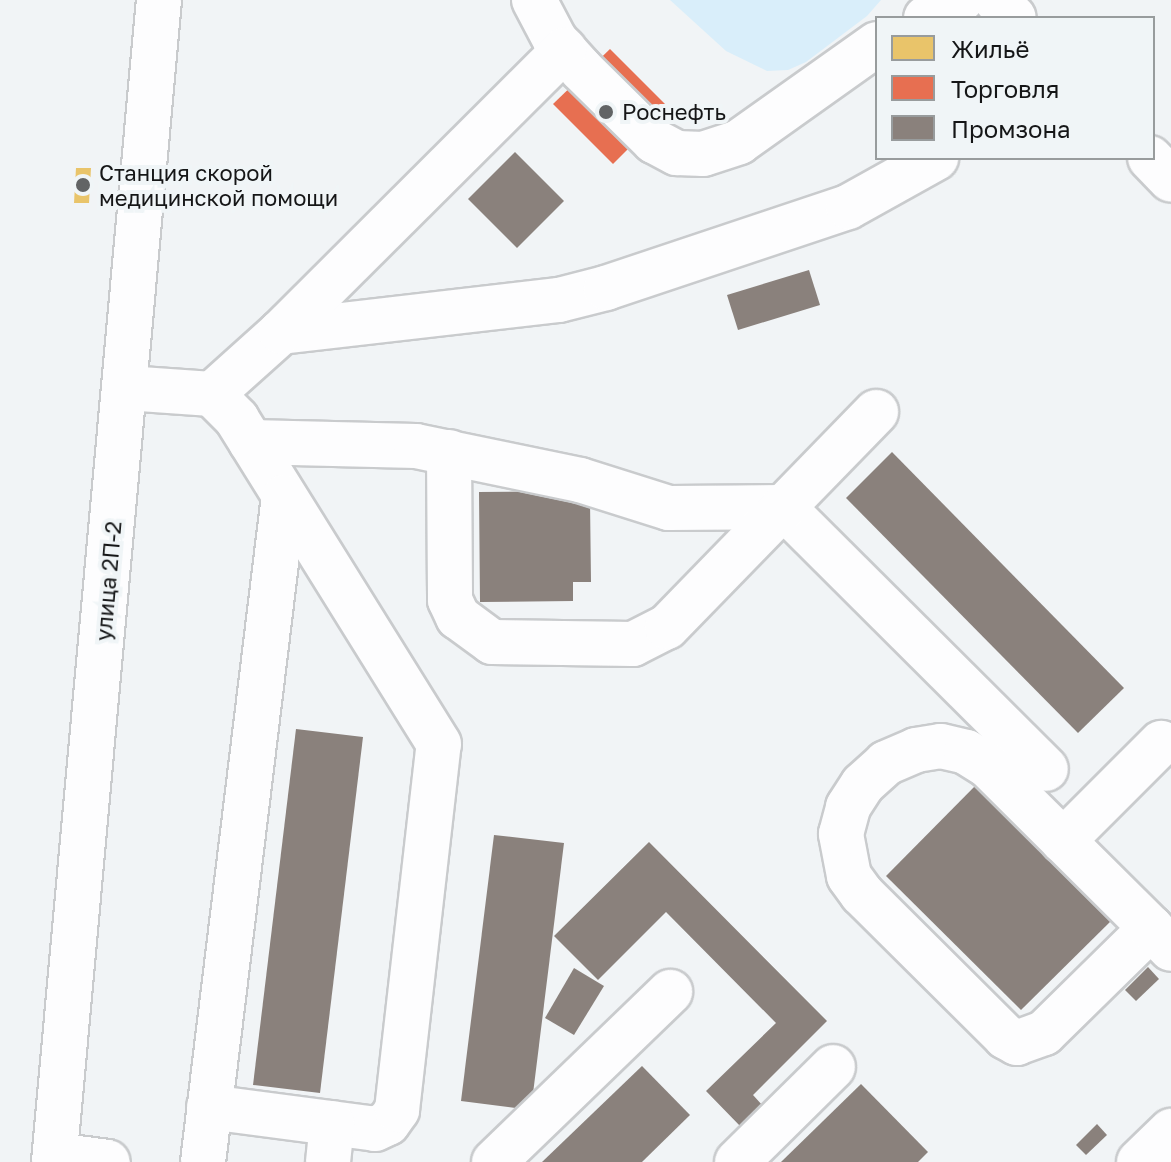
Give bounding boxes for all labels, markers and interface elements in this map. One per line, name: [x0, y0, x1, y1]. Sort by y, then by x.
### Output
legend: [875, 16, 1155, 160]
text: Жильё: [951, 34, 1029, 63]
text: Торговля: [951, 74, 1059, 103]
place label: Роснефть: [622, 99, 726, 125]
marker: Роснефть: [597, 103, 615, 121]
text: Промзона: [951, 114, 1071, 143]
place label: Станция скорой медицинской помощи: [99, 159, 338, 210]
marker: Станция скорой медицинской помощи: [74, 176, 92, 194]
street label: улица 2П-2: [90, 520, 126, 642]

